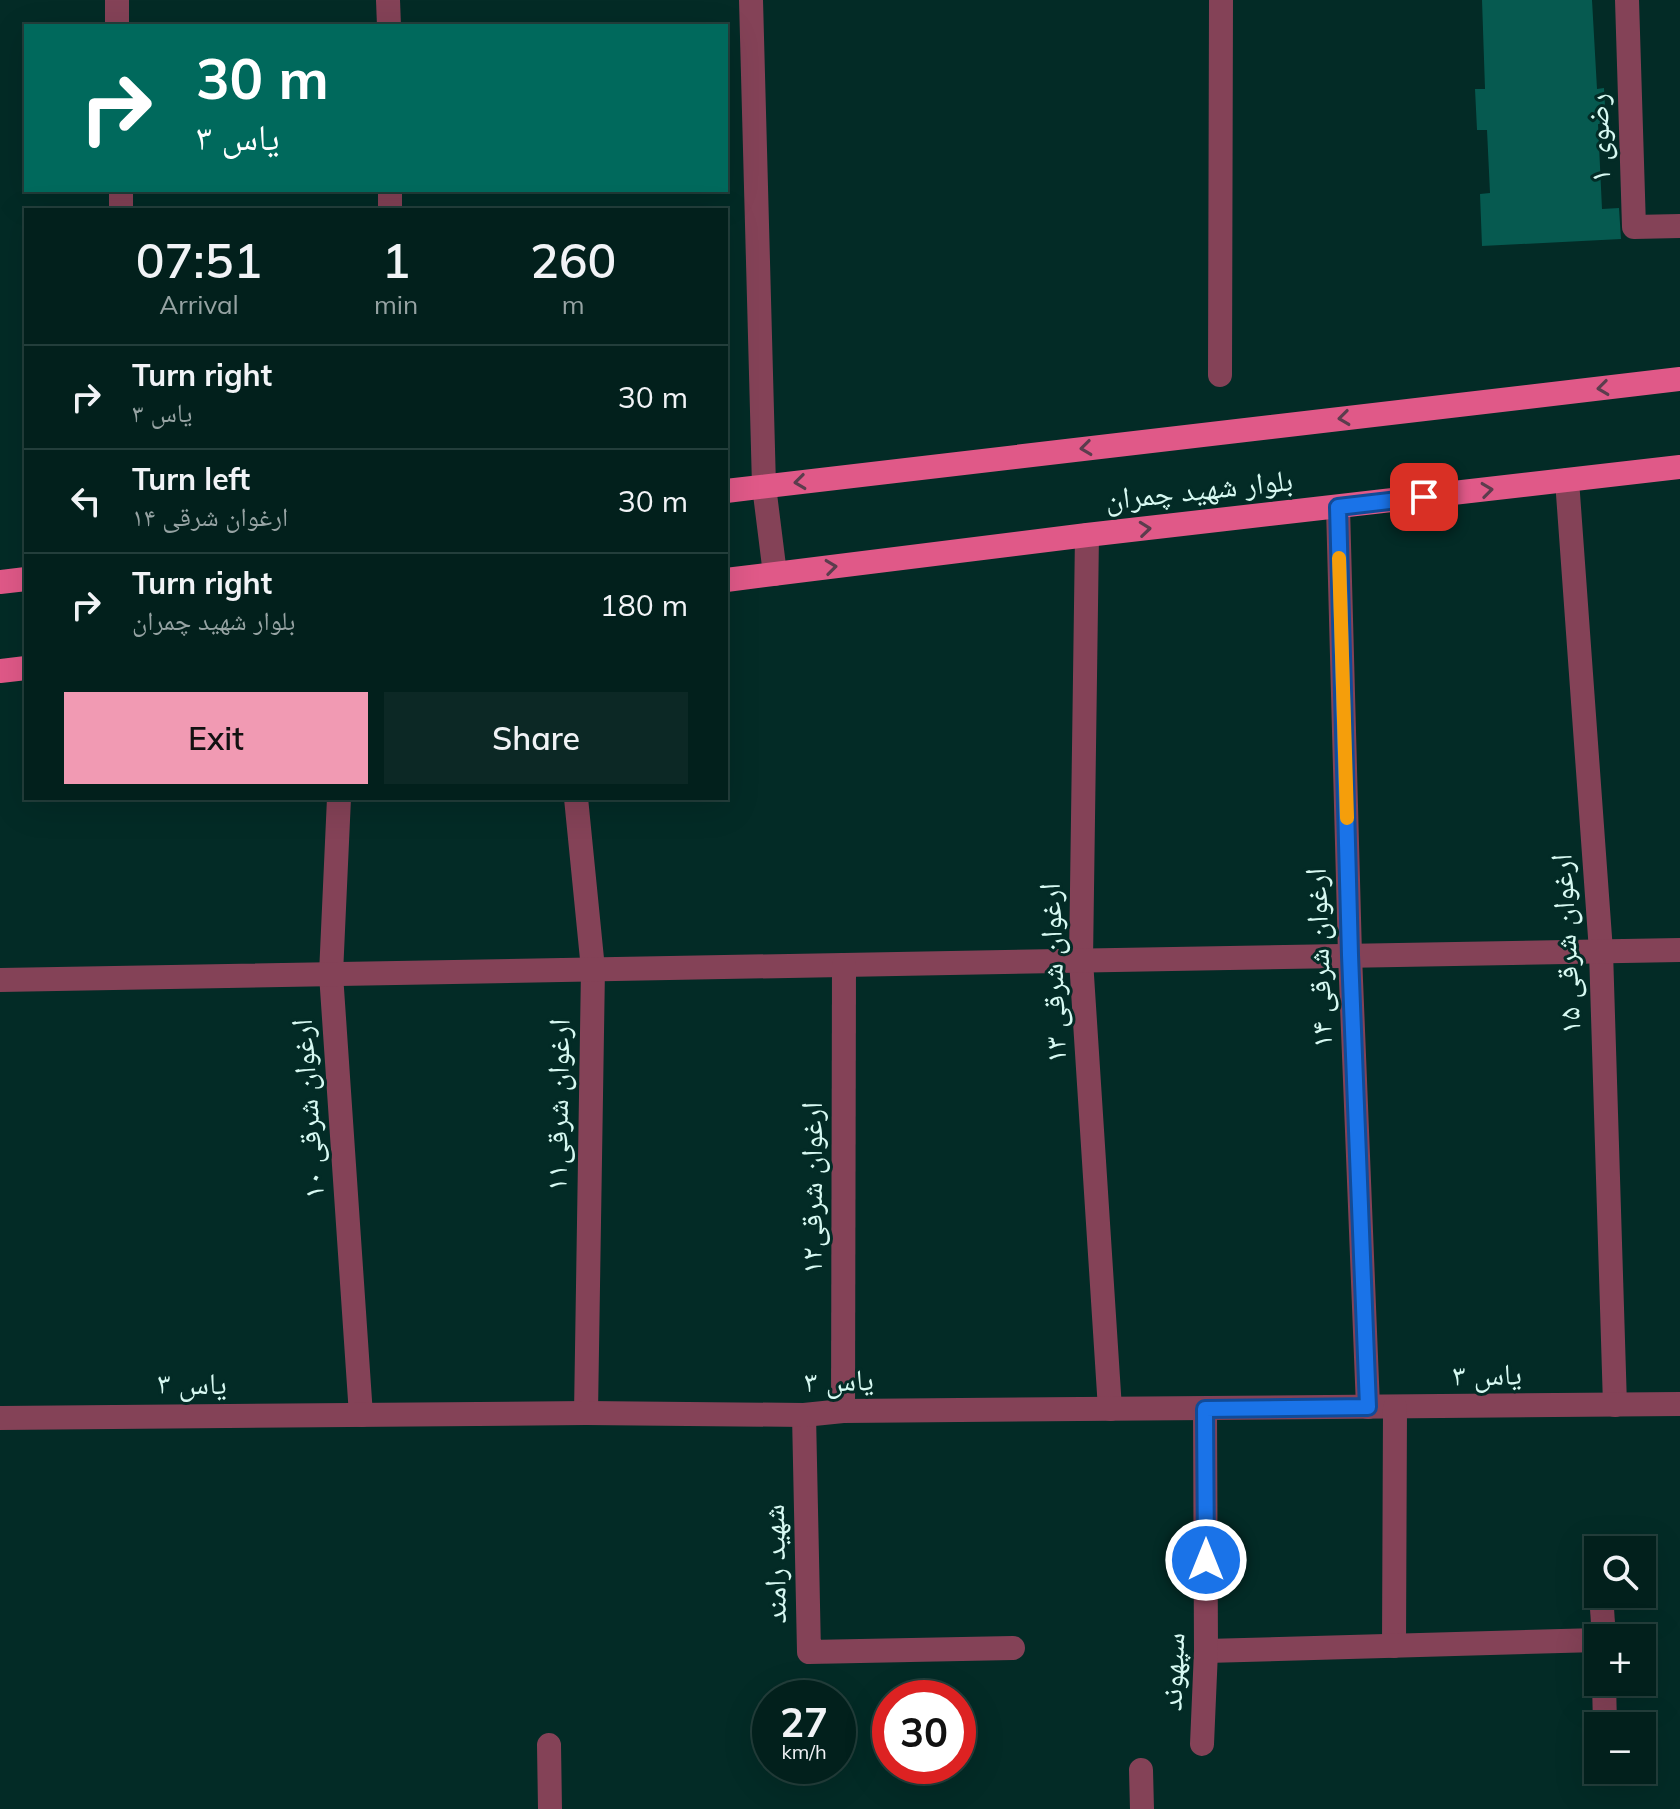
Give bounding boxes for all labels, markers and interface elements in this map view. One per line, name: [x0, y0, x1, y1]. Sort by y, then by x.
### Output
text: 30 m: [196, 43, 329, 113]
icon: right: [64, 56, 168, 160]
street label: رضوی ۱: [1577, 93, 1619, 183]
text: یاس ۳: [196, 114, 280, 159]
text: 07:51: [136, 230, 262, 290]
text: 1: [382, 230, 410, 290]
text: 260: [530, 230, 616, 290]
text: Arrival: [159, 288, 239, 321]
text: min: [374, 288, 418, 321]
text: m: [562, 288, 585, 321]
text: Turn right: [132, 356, 272, 394]
icon: right: [64, 375, 108, 419]
text: 30 m: [618, 378, 688, 416]
one-way arrow: [1596, 379, 1609, 396]
text: یاس ۳: [132, 396, 192, 429]
one-way arrow: [1337, 409, 1351, 426]
one-way arrow: [1079, 440, 1092, 457]
text: Turn left: [132, 460, 250, 498]
street label: بلوار شهید چمران: [1103, 460, 1295, 518]
pin: [1390, 463, 1458, 531]
one-way arrow: [793, 473, 807, 490]
icon: arrive: [1402, 475, 1446, 519]
icon: left: [64, 479, 108, 523]
one-way arrow: [1481, 481, 1494, 498]
text: 30 m: [618, 482, 688, 520]
text: ارغوان شرقی ۱۴: [132, 500, 288, 533]
one-way arrow: [1139, 520, 1152, 537]
one-way arrow: [824, 559, 838, 576]
text: Turn right: [132, 564, 272, 602]
icon: right: [64, 583, 108, 627]
text: 180 m: [600, 586, 688, 624]
text: بلوار شهید چمران: [132, 604, 295, 637]
button: Exit: [64, 692, 368, 784]
button: Share: [384, 692, 688, 784]
street label: ارغوان شرقی ۱۵: [1541, 853, 1589, 1035]
street label: ارغوان شرقی ۱۴: [1296, 867, 1340, 1049]
street label: ارغوان شرقی ۱۳: [1030, 882, 1074, 1064]
street label: ارغوان شرقی ۱۰: [282, 1018, 332, 1200]
street label: ارغوان شرقی۱۱: [536, 1018, 578, 1192]
street label: ارغوان شرقی۱۲: [792, 1102, 830, 1274]
street label: یاس ۳: [1452, 1354, 1522, 1394]
street label: یاس ۳: [804, 1360, 874, 1400]
street label: یاس ۳: [157, 1364, 227, 1402]
street label: شهید رامند: [754, 1504, 794, 1624]
position arrow: [1164, 1518, 1248, 1602]
map controls: [1584, 1536, 1656, 1784]
button: search: [1584, 1536, 1656, 1608]
button: +: [1584, 1624, 1656, 1696]
street label: سپهوند: [1152, 1632, 1193, 1712]
speed limit sign: 30: [872, 1680, 976, 1784]
text: 27: [780, 1697, 828, 1747]
button: −: [1584, 1712, 1656, 1784]
text: km/h: [781, 1739, 827, 1764]

